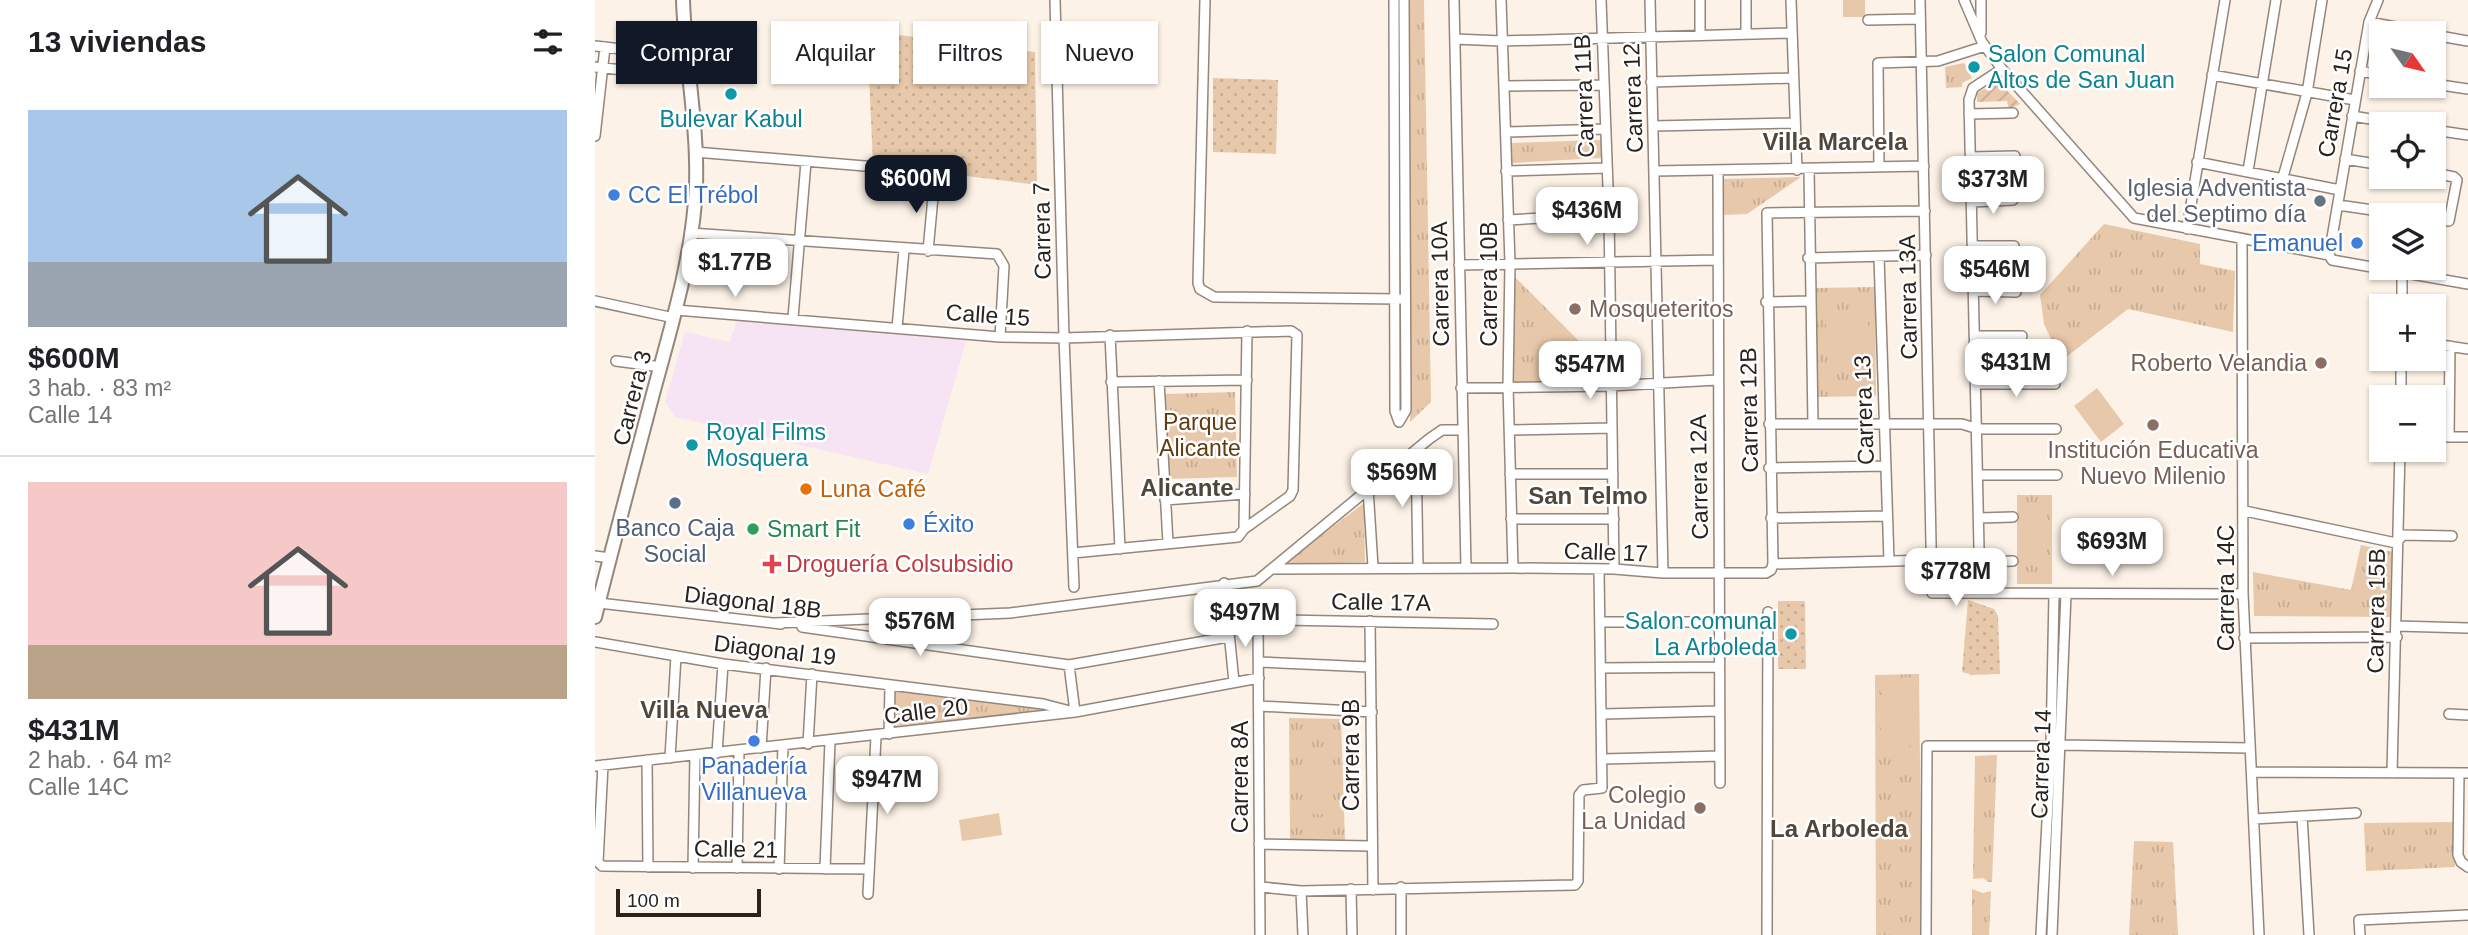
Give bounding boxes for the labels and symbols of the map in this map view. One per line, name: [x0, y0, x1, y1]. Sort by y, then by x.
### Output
north arrow: [2369, 21, 2447, 98]
street label: Carrera 11B: [1569, 34, 1599, 158]
place label: Salon Comunal Altos de San Juan: [1988, 41, 2175, 93]
street label: Carrera 12: [1618, 43, 1648, 153]
street label: Carrera 15: [2313, 47, 2357, 159]
marker: Salon Comunal Altos de San Juan: [1966, 59, 1982, 75]
marker: Bulevar Kabul: [723, 86, 739, 102]
place label: Bulevar Kabul: [659, 106, 803, 132]
district label: Villa Marcela: [1763, 128, 1908, 155]
pin: $600M: [867, 156, 965, 215]
pin: $373M: [1944, 156, 2042, 216]
place label: Iglesia Adventista del Septimo día: [2127, 175, 2306, 227]
place label: CC El Trébol: [628, 182, 758, 208]
street label: Carrera 7: [1028, 182, 1056, 280]
marker: CC El Trébol: [606, 187, 622, 203]
pin: $436M: [1538, 188, 1636, 247]
marker: Iglesia Adventista del Septimo día: [2312, 193, 2328, 209]
street label: Carrera 10A: [1426, 220, 1454, 347]
street label: Carrera 10B: [1476, 221, 1502, 347]
place label: Emanuel: [2252, 230, 2343, 256]
street label: Carrera 13A: [1894, 233, 1922, 360]
marker: Emanuel: [2349, 235, 2365, 251]
pin: $1.77B: [678, 240, 792, 299]
pin: $546M: [1946, 246, 2044, 306]
place label: Mosqueteritos: [1589, 296, 1733, 322]
street label: Calle 15: [945, 299, 1031, 331]
marker: Mosqueteritos: [1567, 301, 1583, 317]
pin: $431M: [1967, 340, 2065, 399]
pin: $547M: [1541, 342, 1639, 401]
street label: Carrera 12B: [1735, 347, 1763, 473]
street label: Carrera 3: [608, 348, 656, 448]
place label: Roberto Velandia: [2131, 350, 2307, 376]
street label: Carrera 13: [1849, 355, 1879, 465]
marker: Roberto Velandia: [2313, 355, 2329, 371]
park label: Parque Alicante: [1159, 409, 1241, 461]
street label: Carrera 12A: [1685, 413, 1713, 540]
marker: Institución Educativa Nuevo Milenio: [2145, 417, 2161, 433]
place label: Royal Films Mosquera: [706, 419, 826, 471]
marker: Royal Films Mosquera: [684, 437, 700, 453]
place label: Institución Educativa Nuevo Milenio: [2048, 437, 2259, 489]
pin: $569M: [1353, 449, 1451, 509]
district label: Alicante: [1140, 474, 1234, 501]
place label: Luna Café: [820, 476, 926, 502]
marker: Luna Café: [798, 481, 814, 497]
district label: San Telmo: [1528, 482, 1648, 509]
marker: Banco Caja Social: [667, 495, 683, 511]
place label: Éxito: [923, 511, 974, 537]
place label: Banco Caja Social: [616, 515, 735, 567]
place label: Smart Fit: [767, 516, 861, 542]
marker: Éxito: [901, 516, 917, 532]
pin: $693M: [2063, 518, 2161, 578]
marker: Smart Fit: [745, 521, 761, 537]
street label: Carrera 14C: [2213, 525, 2239, 651]
street label: Calle 17: [1563, 538, 1649, 566]
pin: $778M: [1907, 548, 2005, 608]
street label: Carrera 15B: [2362, 548, 2390, 674]
place label: Droguería Colsubsidio: [786, 551, 1014, 577]
marker: Droguería Colsubsidio: [764, 556, 780, 572]
street label: Diagonal 18B: [683, 581, 823, 623]
street label: Calle 17A: [1331, 588, 1432, 616]
pin: $497M: [1196, 590, 1294, 649]
pin: $576M: [871, 598, 969, 658]
place label: Salon comunal La Arboleda: [1625, 608, 1777, 660]
marker: Salon comunal La Arboleda: [1783, 626, 1799, 642]
street label: Diagonal 19: [712, 630, 838, 670]
street label: Calle 20: [883, 693, 969, 729]
district label: Villa Nueva: [640, 696, 768, 723]
street label: Carrera 9B: [1338, 699, 1364, 811]
street label: Carrera 14: [2026, 708, 2056, 819]
street label: Carrera 8A: [1227, 720, 1253, 833]
marker: Panadería Villanueva: [746, 733, 762, 749]
place label: Panadería Villanueva: [701, 753, 807, 805]
pin: $947M: [838, 756, 936, 816]
place label: Colegio La Unidad: [1581, 782, 1686, 834]
marker: Colegio La Unidad: [1692, 800, 1708, 816]
district label: La Arboleda: [1770, 815, 1909, 842]
street label: Calle 21: [694, 835, 778, 863]
scale bar: [616, 886, 761, 918]

